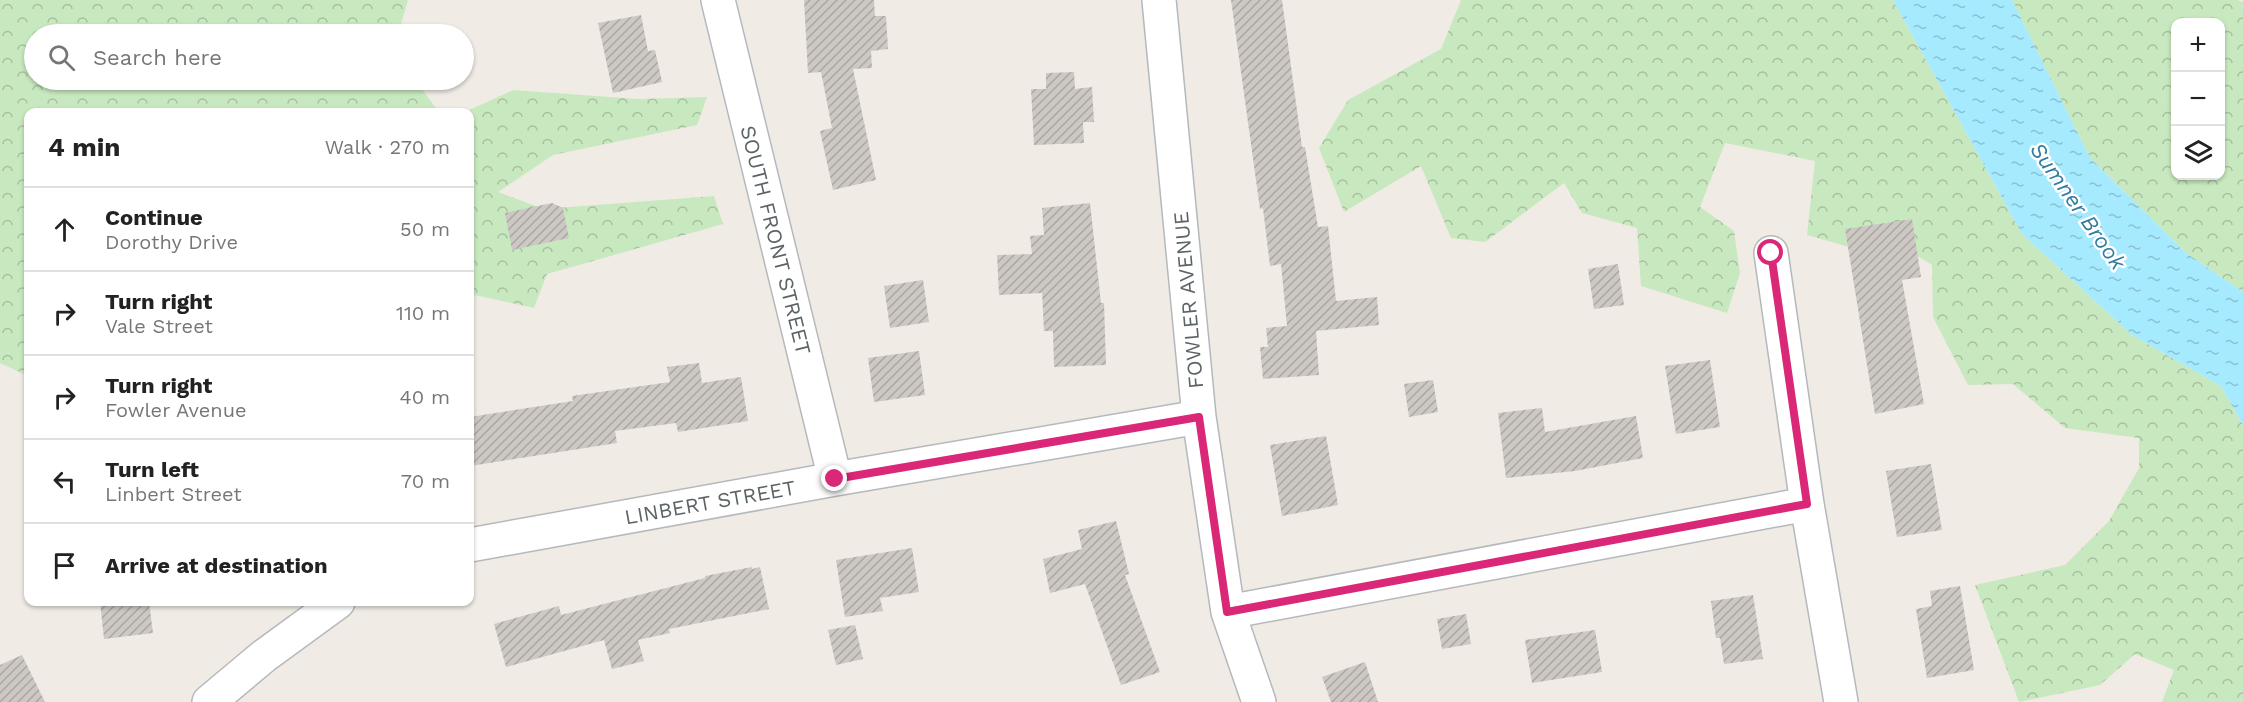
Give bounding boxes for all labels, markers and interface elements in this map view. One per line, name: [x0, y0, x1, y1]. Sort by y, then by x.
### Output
map controls: [2171, 18, 2225, 180]
button: +: [2171, 18, 2225, 72]
search box: [24, 24, 474, 90]
icon: search: [45, 41, 78, 74]
text: Search here: [93, 45, 222, 70]
button: −: [2171, 72, 2225, 126]
street label: SOUTH FRONT STREET: [735, 123, 817, 357]
button: layers: [2171, 126, 2225, 180]
text: 4 min: [48, 132, 120, 162]
text: Walk · 270 m: [325, 135, 450, 159]
water label: Sumner Brook: [2025, 138, 2132, 275]
text: Continue: [105, 205, 203, 230]
street label: FOWLER AVENUE: [1168, 210, 1208, 390]
icon: ahead: [48, 213, 81, 246]
text: 50 m: [400, 217, 450, 241]
text: Dorothy Drive: [105, 230, 238, 254]
route start: [1757, 239, 1783, 265]
text: Turn right: [105, 289, 212, 314]
icon: right: [48, 297, 81, 330]
text: 110 m: [396, 301, 450, 325]
text: Vale Street: [105, 314, 213, 338]
text: Turn right: [105, 373, 212, 398]
icon: right: [48, 381, 81, 414]
text: 40 m: [399, 385, 450, 409]
text: Fowler Avenue: [105, 398, 247, 422]
text: Turn left: [105, 457, 199, 482]
icon: left: [48, 465, 81, 498]
route end: [821, 465, 847, 491]
text: 70 m: [401, 469, 450, 493]
street label: LINBERT STREET: [623, 475, 798, 529]
text: Linbert Street: [105, 482, 242, 506]
icon: arrive: [48, 549, 81, 582]
text: Arrive at destination: [105, 553, 328, 578]

